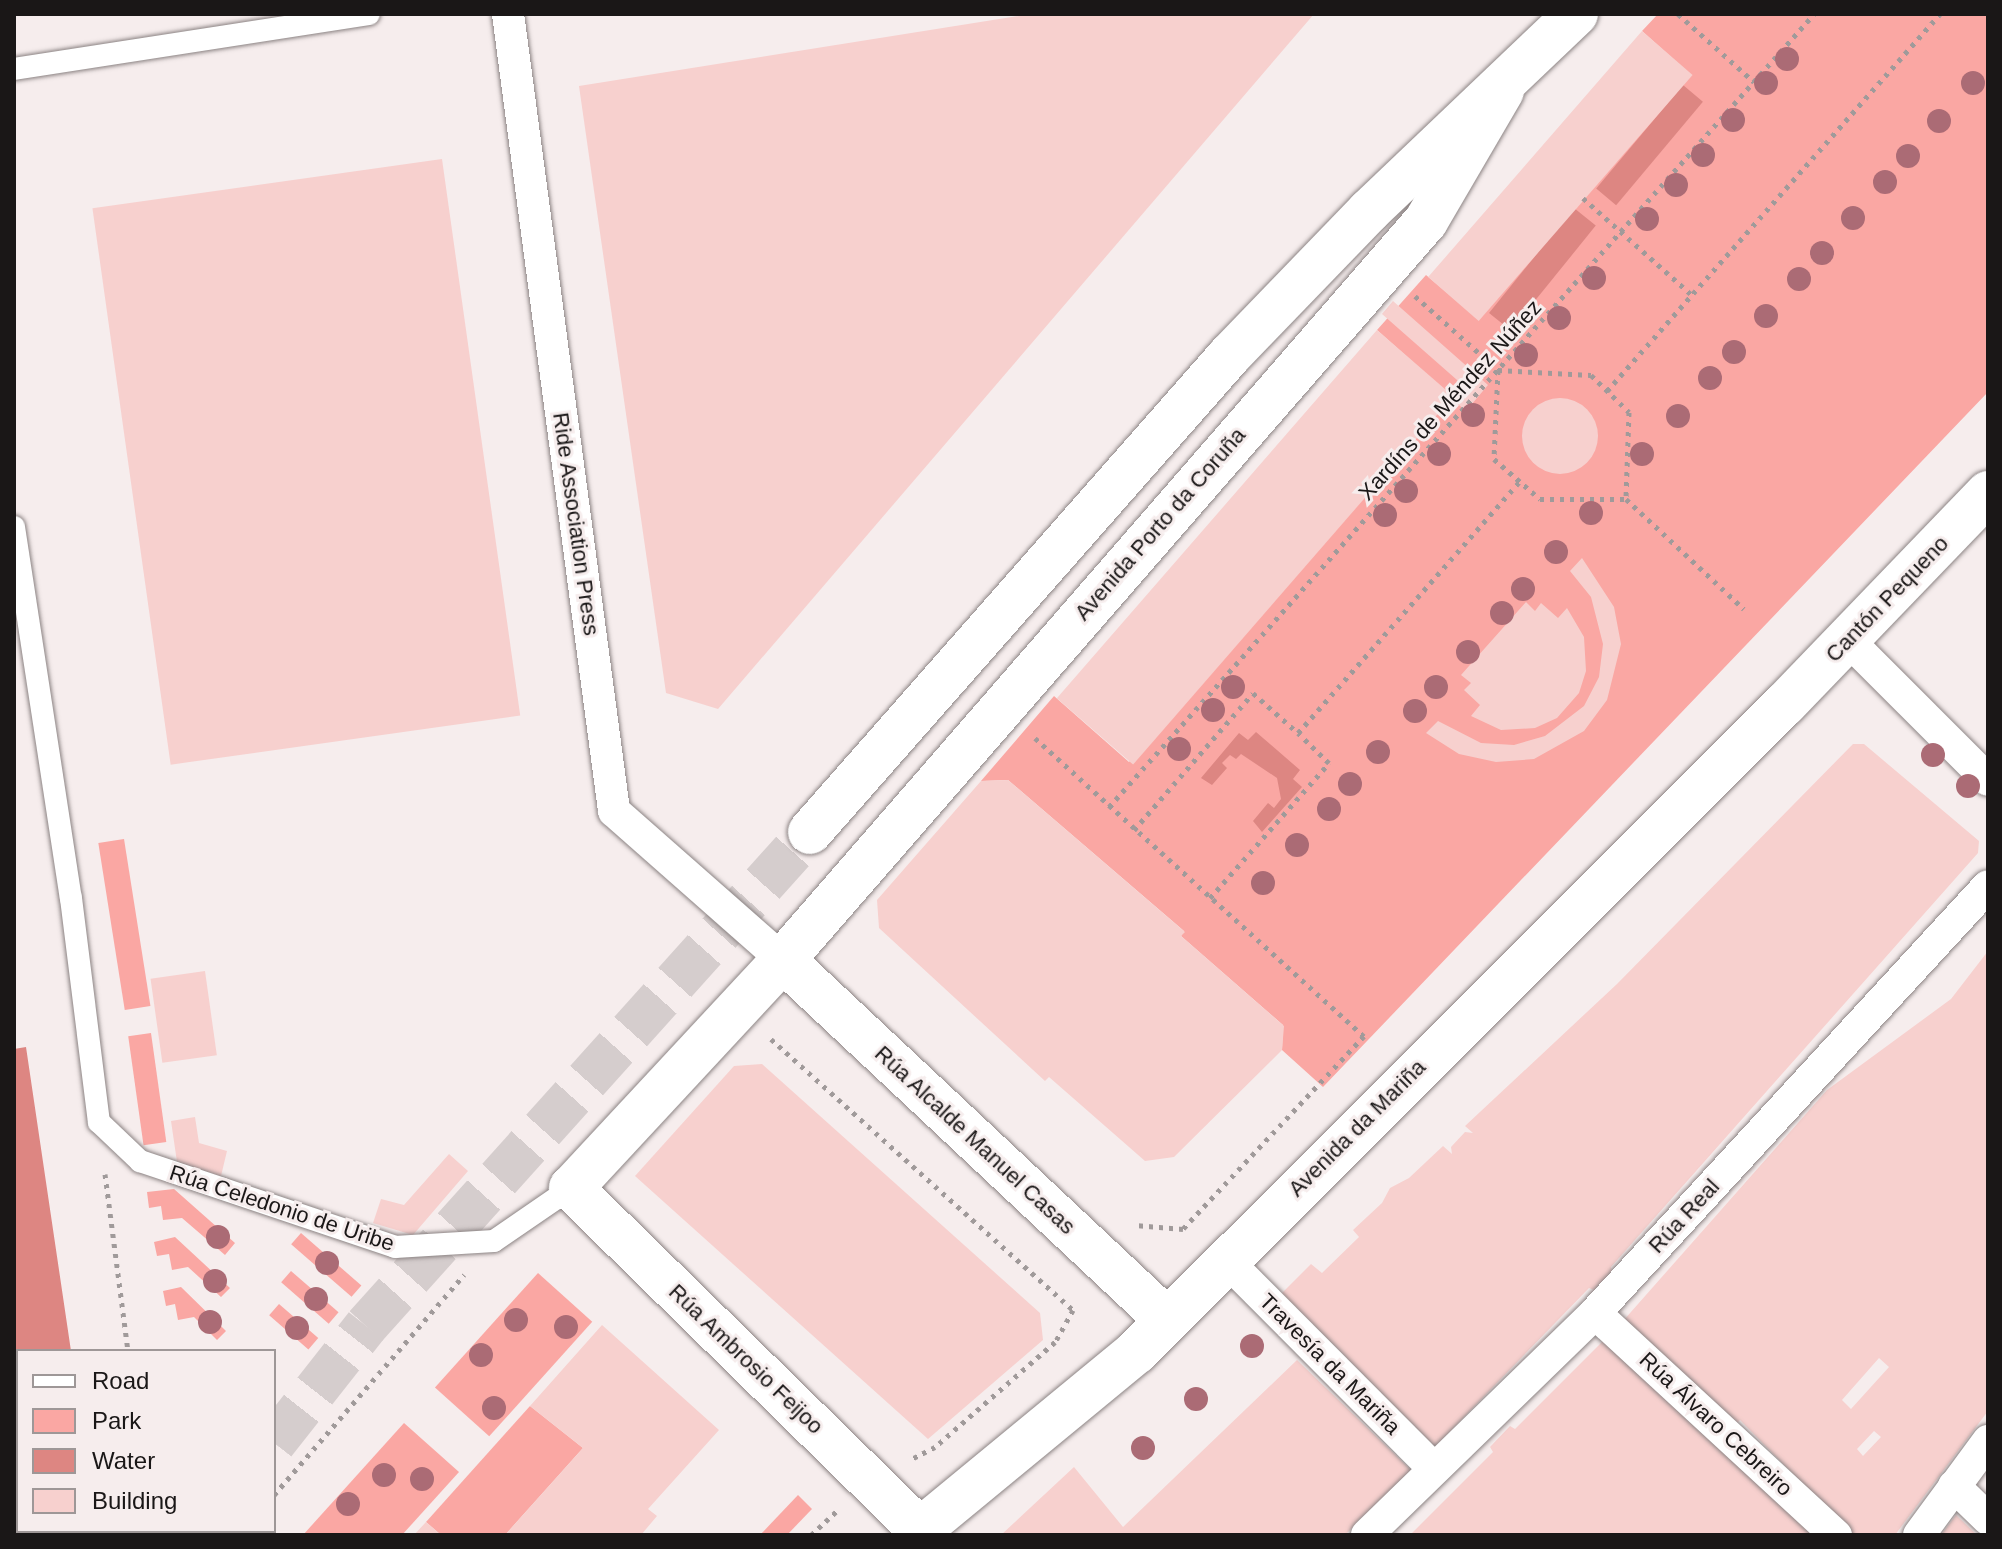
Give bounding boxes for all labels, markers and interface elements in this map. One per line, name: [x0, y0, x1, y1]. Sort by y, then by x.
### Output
street label: Xardíns de Méndez Núñez: [1353, 294, 1547, 506]
street label: Ride Association Press: [547, 410, 605, 638]
street label: Avenida Porto da Coruña: [1069, 422, 1251, 626]
street label: Cantón Pequeno: [1820, 530, 1954, 668]
street label: Rúa Alcalde Manuel Casas: [869, 1040, 1081, 1240]
street label: Avenida da Mariña: [1283, 1054, 1431, 1202]
street label: Rúa Celedonio de Uribe: [166, 1159, 398, 1257]
street label: Rúa Real: [1643, 1173, 1725, 1259]
street label: Rúa Ambrosio Feijoo: [663, 1278, 829, 1440]
street label: Travesía da Mariña: [1254, 1288, 1406, 1440]
street label: Rúa Álvaro Cebreiro: [1634, 1346, 1798, 1502]
legend: [16, 1349, 276, 1533]
text: Road: [92, 1367, 149, 1394]
text: Park: [92, 1407, 141, 1434]
text: Water: [92, 1447, 155, 1474]
text: Building: [92, 1487, 177, 1514]

